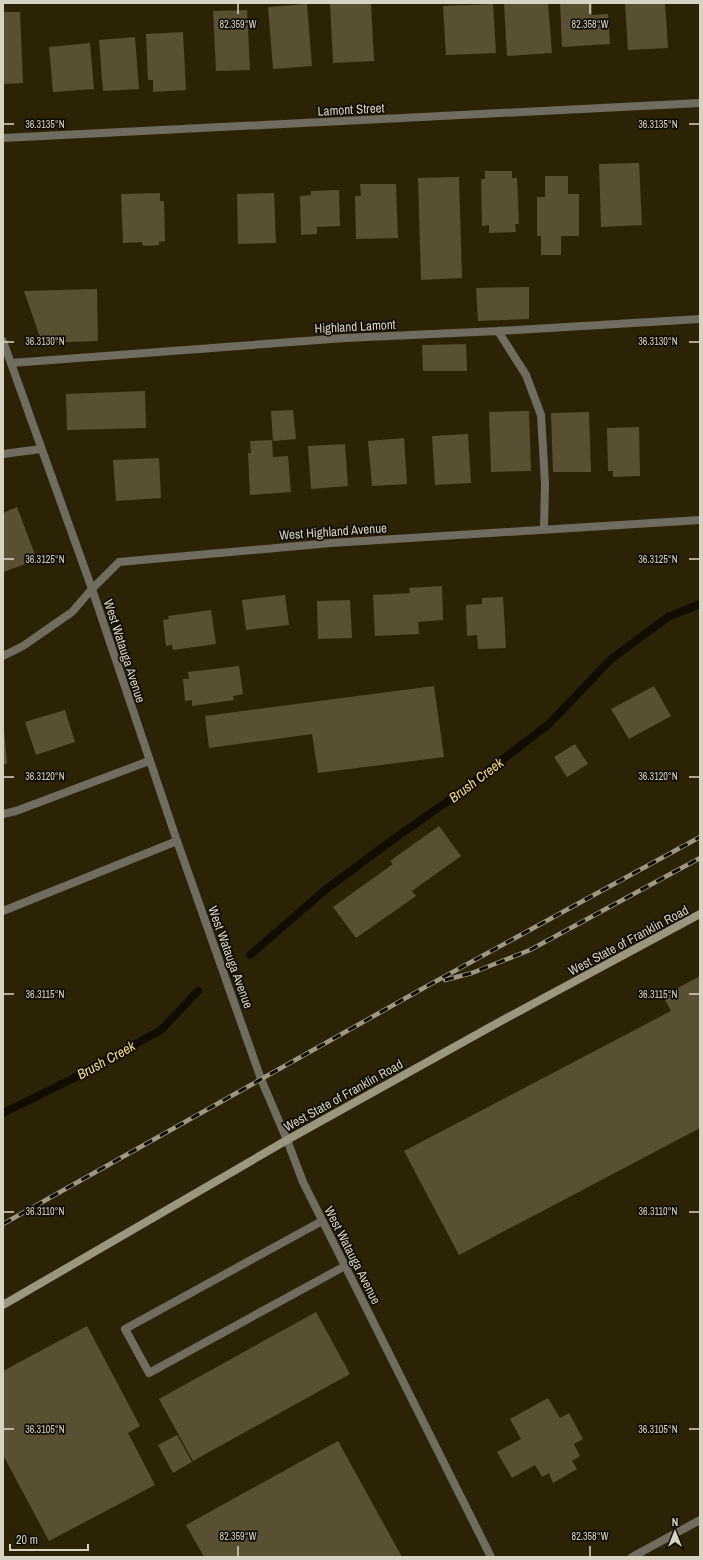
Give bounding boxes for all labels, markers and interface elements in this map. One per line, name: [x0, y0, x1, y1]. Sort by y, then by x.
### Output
text: 82.359°W: [220, 18, 257, 31]
text: 82.358°W: [572, 18, 609, 31]
street label: Lamont Street: [317, 99, 385, 120]
text: 36.3135°N: [25, 118, 65, 131]
text: 36.3135°N: [638, 118, 678, 131]
street label: Highland Lamont: [314, 316, 396, 337]
text: 36.3130°N: [25, 335, 65, 348]
text: 36.3130°N: [638, 335, 678, 348]
street label: West Highland Avenue: [279, 519, 388, 544]
text: 36.3125°N: [25, 553, 65, 566]
text: 36.3125°N: [638, 553, 678, 566]
street label: West Watauga Avenue: [100, 597, 149, 705]
water label: Brush Creek: [445, 753, 508, 806]
text: 36.3120°N: [25, 770, 65, 783]
text: 36.3120°N: [638, 770, 678, 783]
street label: West State of Franklin Road: [565, 902, 691, 979]
street label: West Watauga Avenue: [204, 904, 257, 1011]
text: 36.3115°N: [26, 988, 65, 1001]
text: 36.3115°N: [639, 988, 678, 1001]
water label: Brush Creek: [74, 1036, 139, 1083]
street label: West State of Franklin Road: [281, 1056, 406, 1135]
street label: West Watauga Avenue: [321, 1203, 385, 1307]
text: 36.3110°N: [26, 1205, 65, 1218]
text: 36.3110°N: [639, 1205, 678, 1218]
text: 36.3105°N: [25, 1423, 65, 1436]
text: 36.3105°N: [638, 1423, 678, 1436]
north arrow: [655, 1512, 695, 1552]
text: N: [672, 1515, 678, 1529]
scale bar: [10, 1526, 88, 1552]
text: 82.359°W: [220, 1530, 257, 1543]
text: 82.358°W: [572, 1530, 609, 1543]
text: 20 m: [16, 1532, 38, 1548]

